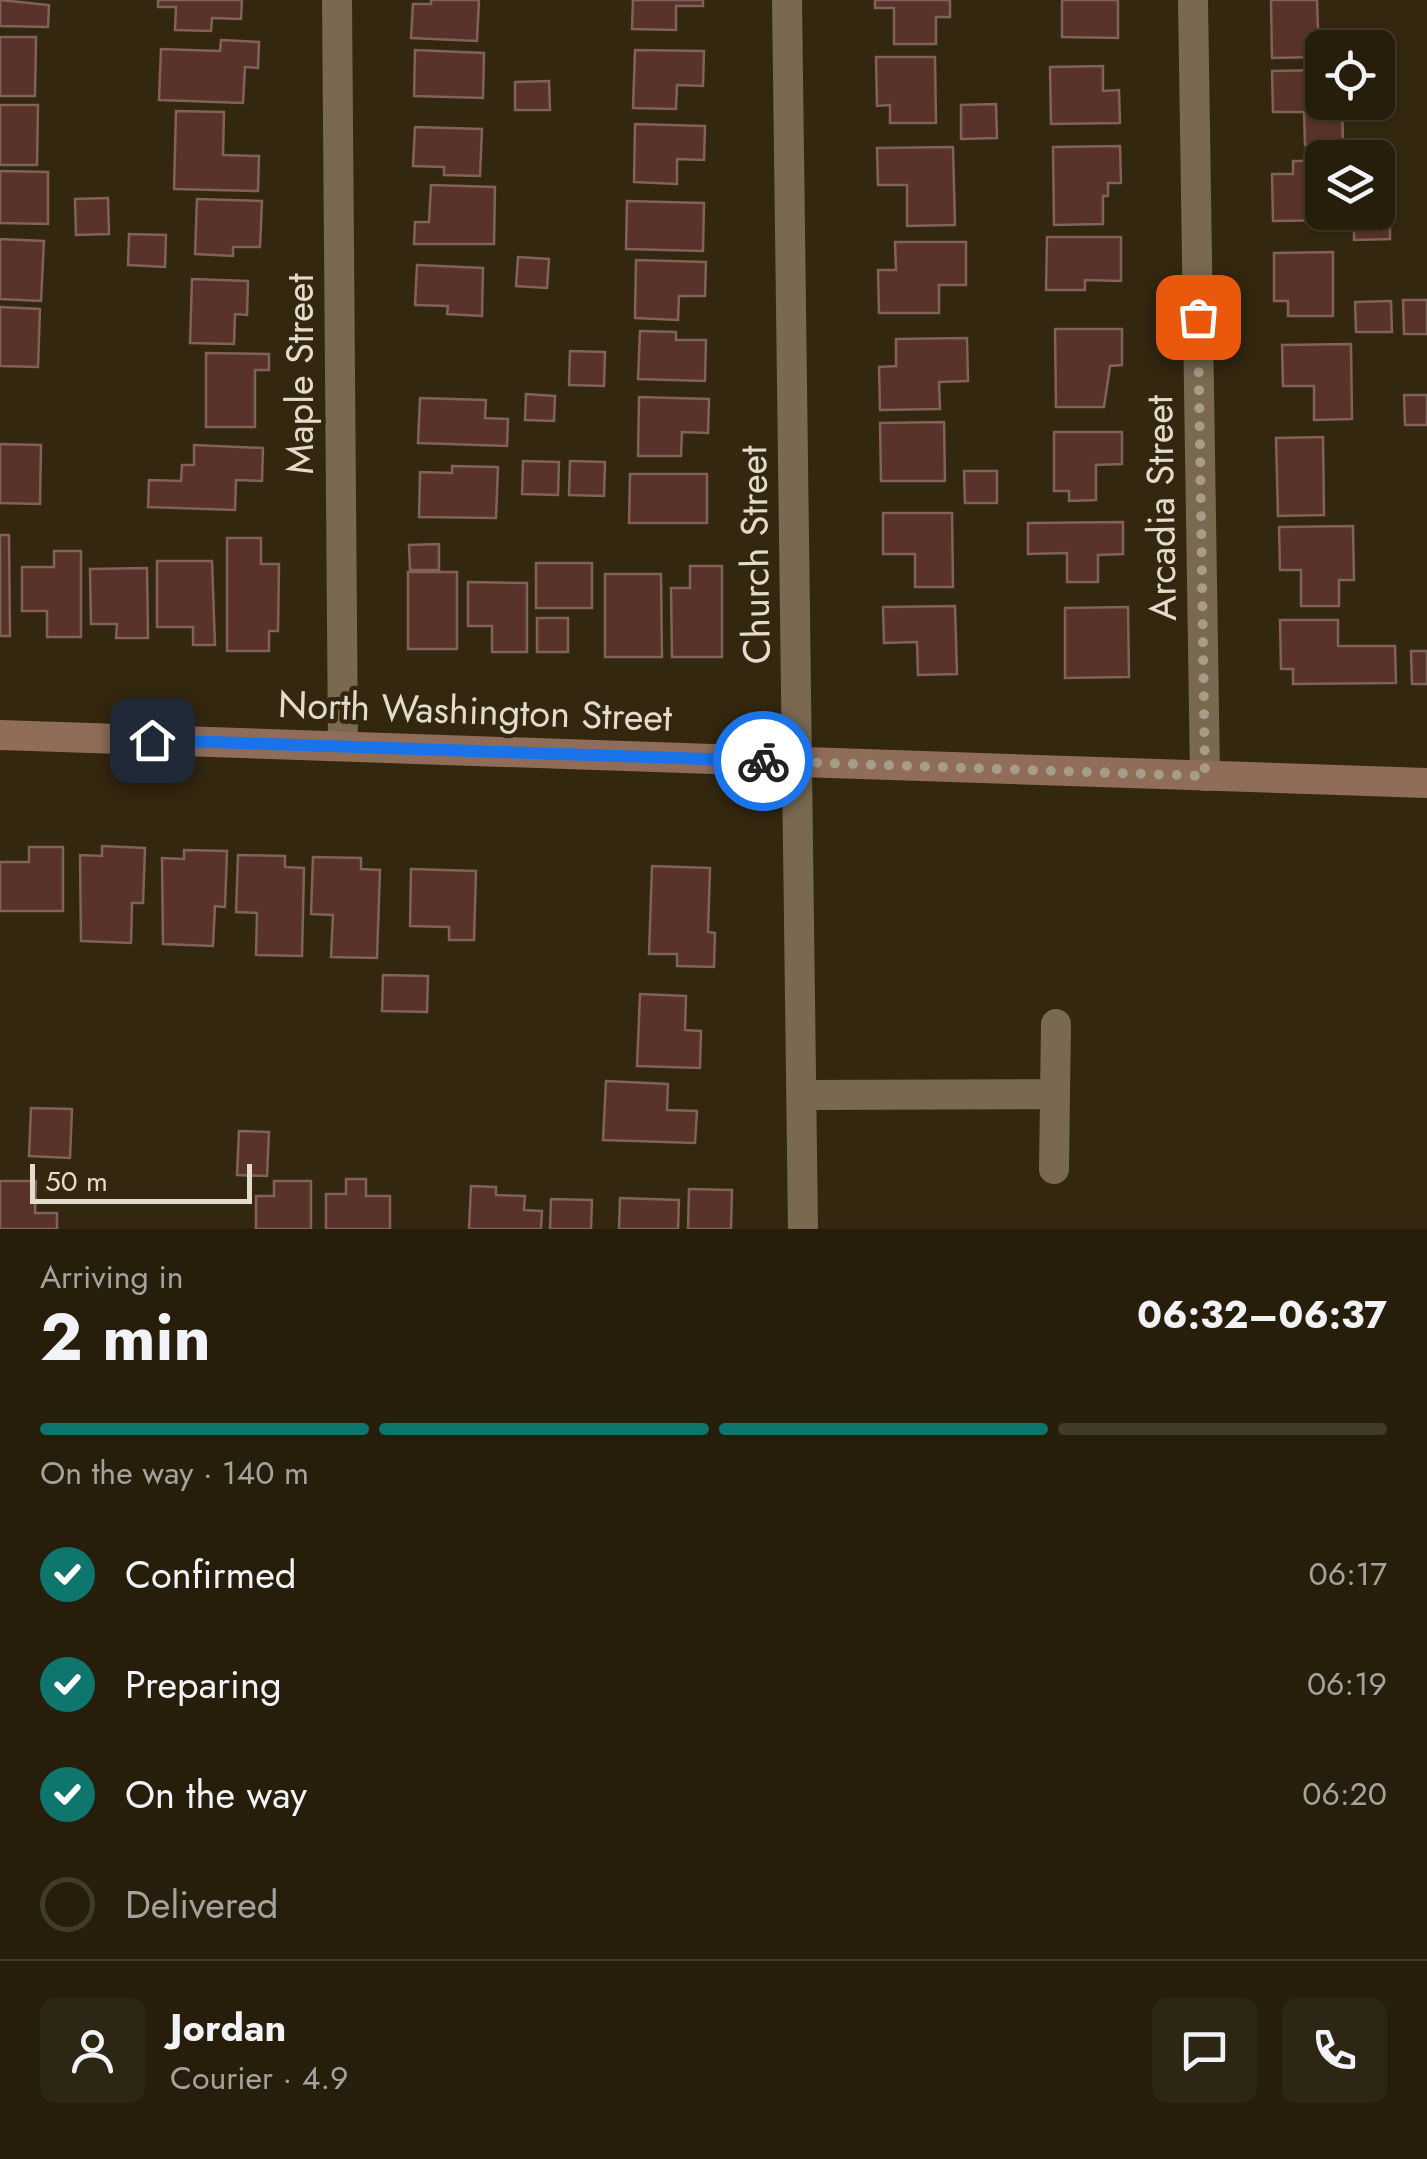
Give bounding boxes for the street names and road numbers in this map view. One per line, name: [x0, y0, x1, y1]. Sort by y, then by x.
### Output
street label: Maple Street: [272, 273, 327, 475]
street label: Arcadia Street: [1131, 395, 1190, 621]
street label: Church Street: [725, 445, 784, 665]
street label: North Washington Street: [277, 676, 673, 745]

